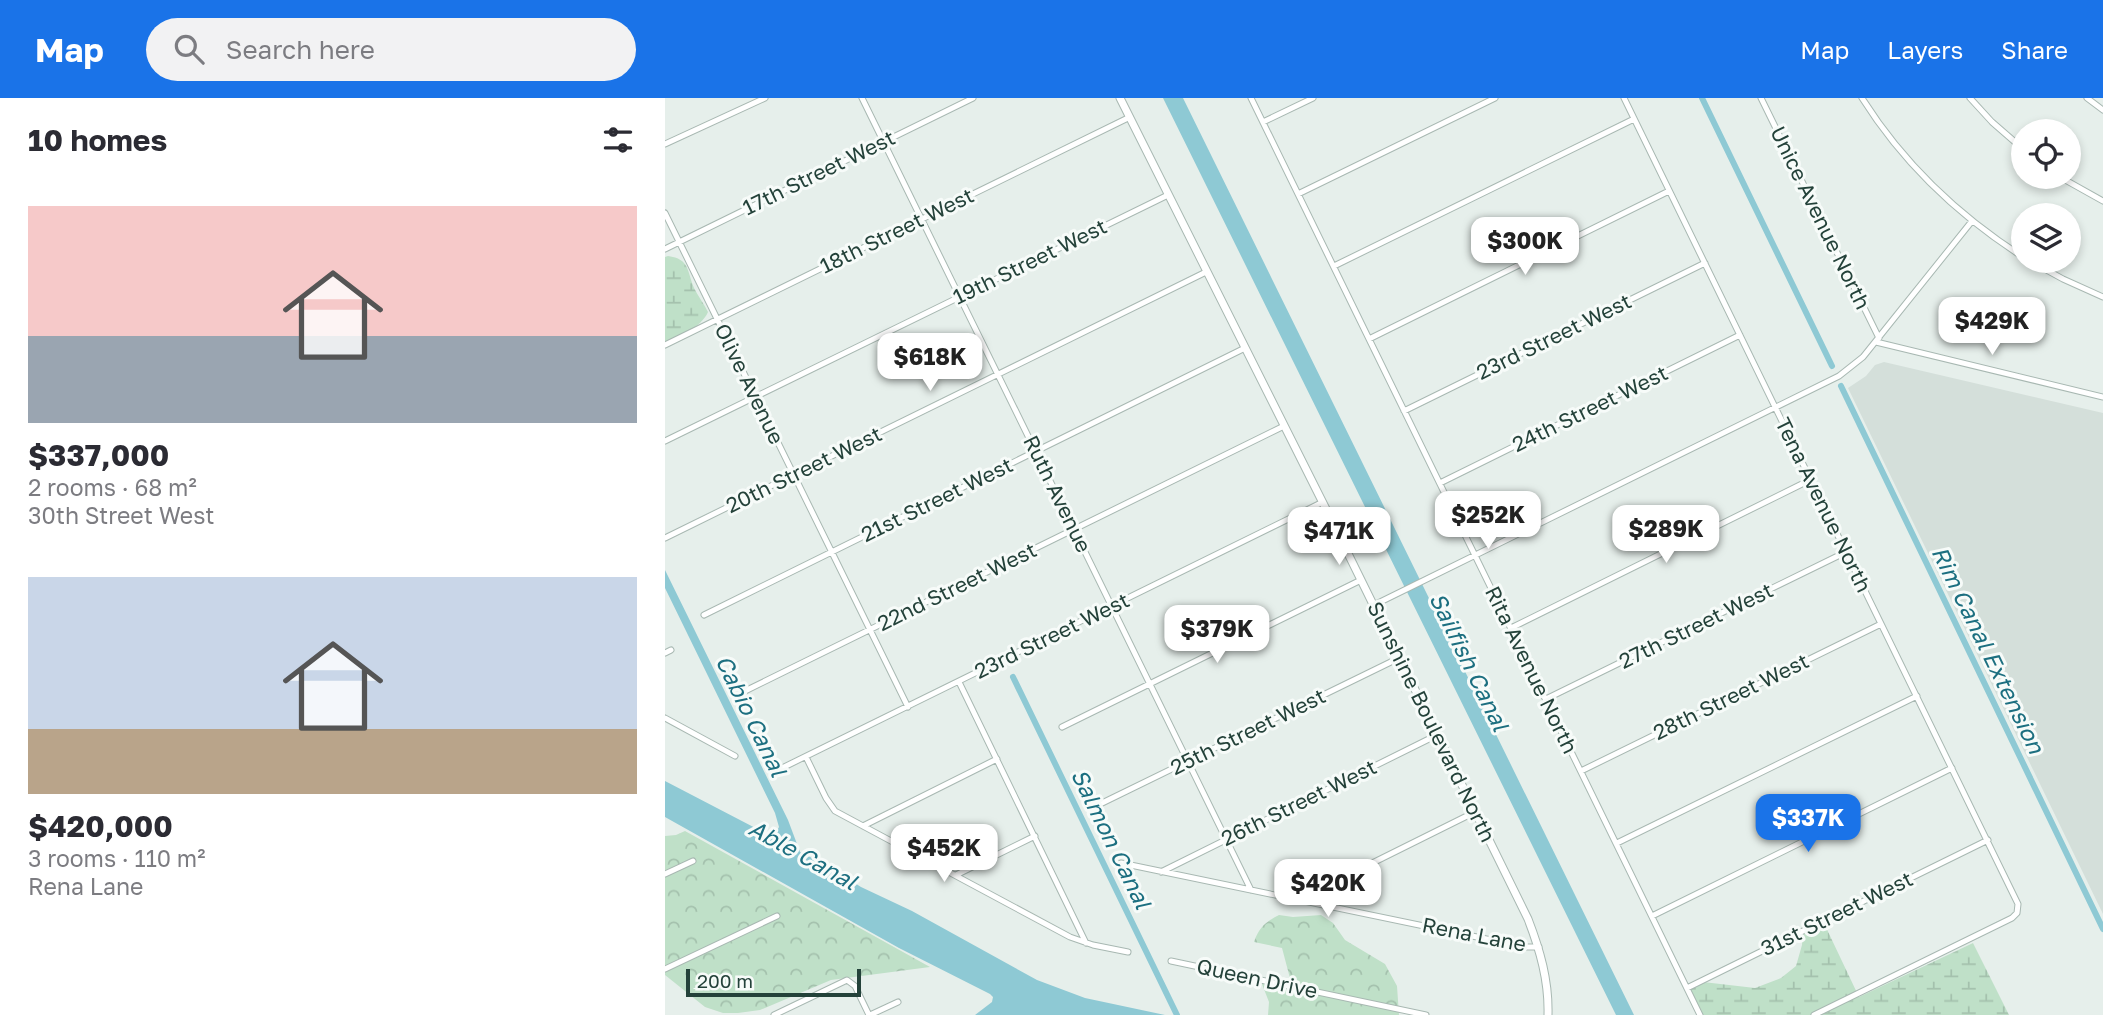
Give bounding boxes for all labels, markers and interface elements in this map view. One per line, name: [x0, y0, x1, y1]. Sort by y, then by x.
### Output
search box: [146, 18, 636, 81]
text: Map: [35, 30, 104, 69]
icon: search: [170, 30, 208, 68]
text: Search here: [226, 34, 375, 65]
text: Map: [1800, 35, 1849, 64]
text: Layers: [1887, 35, 1963, 64]
text: Share: [2001, 35, 2068, 64]
map controls: [2011, 119, 2081, 273]
button: locate: [2011, 119, 2081, 189]
icon: filters: [599, 121, 637, 159]
text: 10 homes: [28, 122, 167, 158]
street label: Unice Avenue North: [1765, 122, 1877, 313]
street label: 17th Street West: [738, 124, 899, 220]
street label: 18th Street West: [815, 182, 978, 279]
button: layers: [2011, 203, 2081, 273]
street label: 19th Street West: [948, 213, 1111, 310]
pin: $300K: [1476, 218, 1574, 277]
text: $300K: [1487, 226, 1563, 254]
icon: home: [270, 252, 396, 378]
street label: 23rd Street West: [1472, 287, 1635, 385]
pin: $429K: [1943, 298, 2041, 357]
text: $429K: [1954, 306, 2030, 334]
street label: Olive Avenue: [710, 319, 790, 448]
pin: $618K: [881, 334, 979, 393]
text: $618K: [893, 342, 967, 370]
street label: 24th Street West: [1507, 359, 1672, 457]
street label: Tena Avenue North: [1770, 413, 1877, 596]
street label: 20th Street West: [721, 420, 886, 518]
street label: Ruth Avenue: [1018, 431, 1097, 556]
text: $337,000: [28, 437, 169, 473]
street label: 21st Street West: [856, 451, 1017, 547]
text: 2 rooms · 68 m²: [28, 473, 197, 501]
pin: $252K: [1439, 491, 1537, 551]
text: $252K: [1451, 500, 1525, 528]
text: 30th Street West: [28, 501, 215, 529]
pin: $289K: [1617, 505, 1715, 565]
pin: $471K: [1290, 508, 1388, 567]
text: $289K: [1628, 514, 1704, 542]
text: $471K: [1304, 516, 1374, 544]
street label: 22nd Street West: [873, 536, 1040, 636]
water label: Rim Canal Extension: [1927, 541, 2052, 758]
street label: 27th Street West: [1614, 577, 1777, 674]
street label: Rita Avenue North: [1480, 581, 1584, 758]
street label: 23rd Street West: [970, 586, 1133, 684]
water label: Sailfish Canal: [1424, 588, 1516, 737]
street label: Sunshine Boulevard North: [1362, 597, 1502, 846]
pin: $379K: [1168, 606, 1266, 665]
text: $379K: [1180, 614, 1254, 642]
icon: home: [270, 623, 396, 749]
street label: 28th Street West: [1648, 647, 1813, 745]
water label: Cabio Canal: [710, 650, 794, 782]
street label: 25th Street West: [1166, 682, 1329, 780]
street label: 26th Street West: [1217, 753, 1381, 851]
water label: Salmon Canal: [1066, 764, 1159, 915]
pin: $337K: [1759, 794, 1857, 854]
text: $337K: [1772, 803, 1844, 831]
text: $420,000: [28, 808, 173, 844]
water label: Able Canal: [745, 813, 864, 896]
pin: $452K: [895, 824, 993, 884]
text: $452K: [907, 833, 981, 861]
text: 3 rooms · 110 m²: [28, 844, 205, 872]
pin: $420K: [1279, 860, 1377, 919]
street label: 31st Street West: [1756, 865, 1917, 961]
text: $420K: [1290, 868, 1366, 896]
text: Rena Lane: [28, 872, 143, 900]
street label: Rena Lane: [1420, 911, 1528, 957]
street label: Queen Drive: [1194, 953, 1320, 1004]
scale bar: [686, 966, 861, 998]
text: 200 m: [697, 969, 753, 992]

